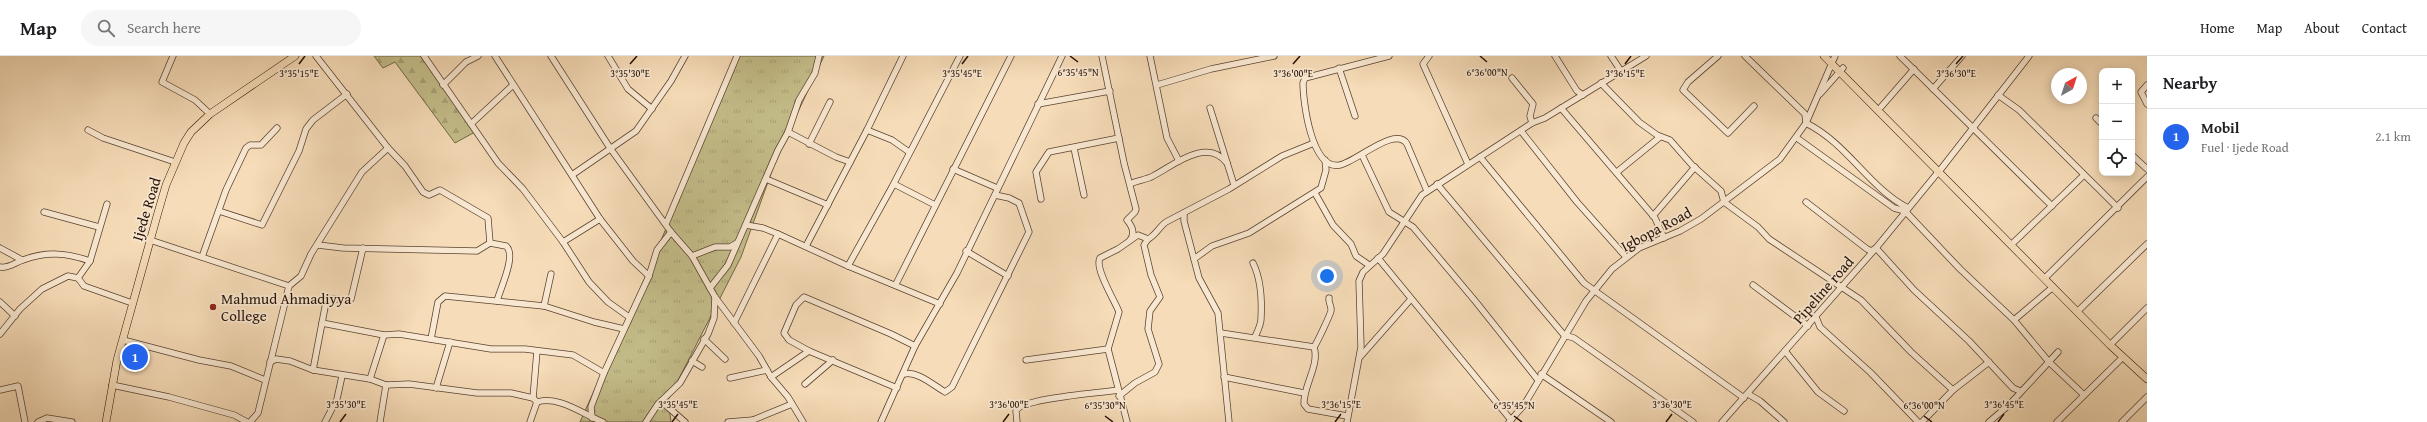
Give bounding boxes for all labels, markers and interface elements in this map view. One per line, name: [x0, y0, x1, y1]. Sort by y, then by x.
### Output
search box: [81, 10, 361, 46]
text: Map: [20, 14, 57, 42]
icon: search: [95, 17, 117, 39]
text: Search here: [127, 17, 201, 38]
text: Home: [2200, 18, 2235, 38]
text: Map: [2257, 18, 2282, 38]
text: About: [2304, 18, 2340, 38]
text: Contact: [2362, 18, 2407, 38]
text: 6°35'45"N: [1057, 65, 1099, 80]
text: 6°36'00"N: [1466, 65, 1508, 80]
text: 3°35'15"E: [279, 66, 319, 81]
text: 3°35'30"E: [610, 66, 650, 81]
text: 3°35'45"E: [942, 66, 982, 81]
text: 3°36'00"E: [1273, 66, 1313, 81]
text: 3°36'15"E: [1605, 66, 1645, 81]
text: 3°36'30"E: [1936, 66, 1976, 81]
north arrow: [2051, 68, 2087, 104]
map controls: [2099, 68, 2135, 176]
button: +: [2099, 68, 2135, 104]
text: Nearby: [2163, 70, 2217, 95]
button: −: [2099, 104, 2135, 140]
text: Mobil: [2201, 117, 2239, 138]
text: 1: [2173, 127, 2179, 146]
text: 2.1 km: [2375, 127, 2411, 146]
text: Fuel · Ijede Road: [2201, 138, 2289, 157]
button: locate: [2099, 140, 2135, 176]
street label: Ijede Road: [126, 175, 166, 243]
street label: Igbopa Road: [1617, 202, 1695, 256]
street label: Pipeline road: [1788, 252, 1858, 328]
your location: [1317, 266, 1337, 286]
place label: Mahmud Ahmadiyya College: [221, 288, 351, 326]
marker: Mahmud Ahmadiyya College: [208, 302, 218, 312]
pin: 1: [122, 342, 148, 372]
text: 3°35'30"E: [326, 397, 366, 412]
text: 3°35'45"E: [658, 397, 698, 412]
text: 3°36'00"E: [989, 397, 1029, 412]
text: 3°36'15"E: [1321, 397, 1361, 412]
text: 3°36'30"E: [1652, 397, 1692, 412]
text: 3°36'45"E: [1984, 397, 2024, 412]
text: 6°35'30"N: [1084, 398, 1126, 413]
text: 6°35'45"N: [1493, 398, 1535, 413]
text: 6°36'00"N: [1903, 398, 1945, 413]

